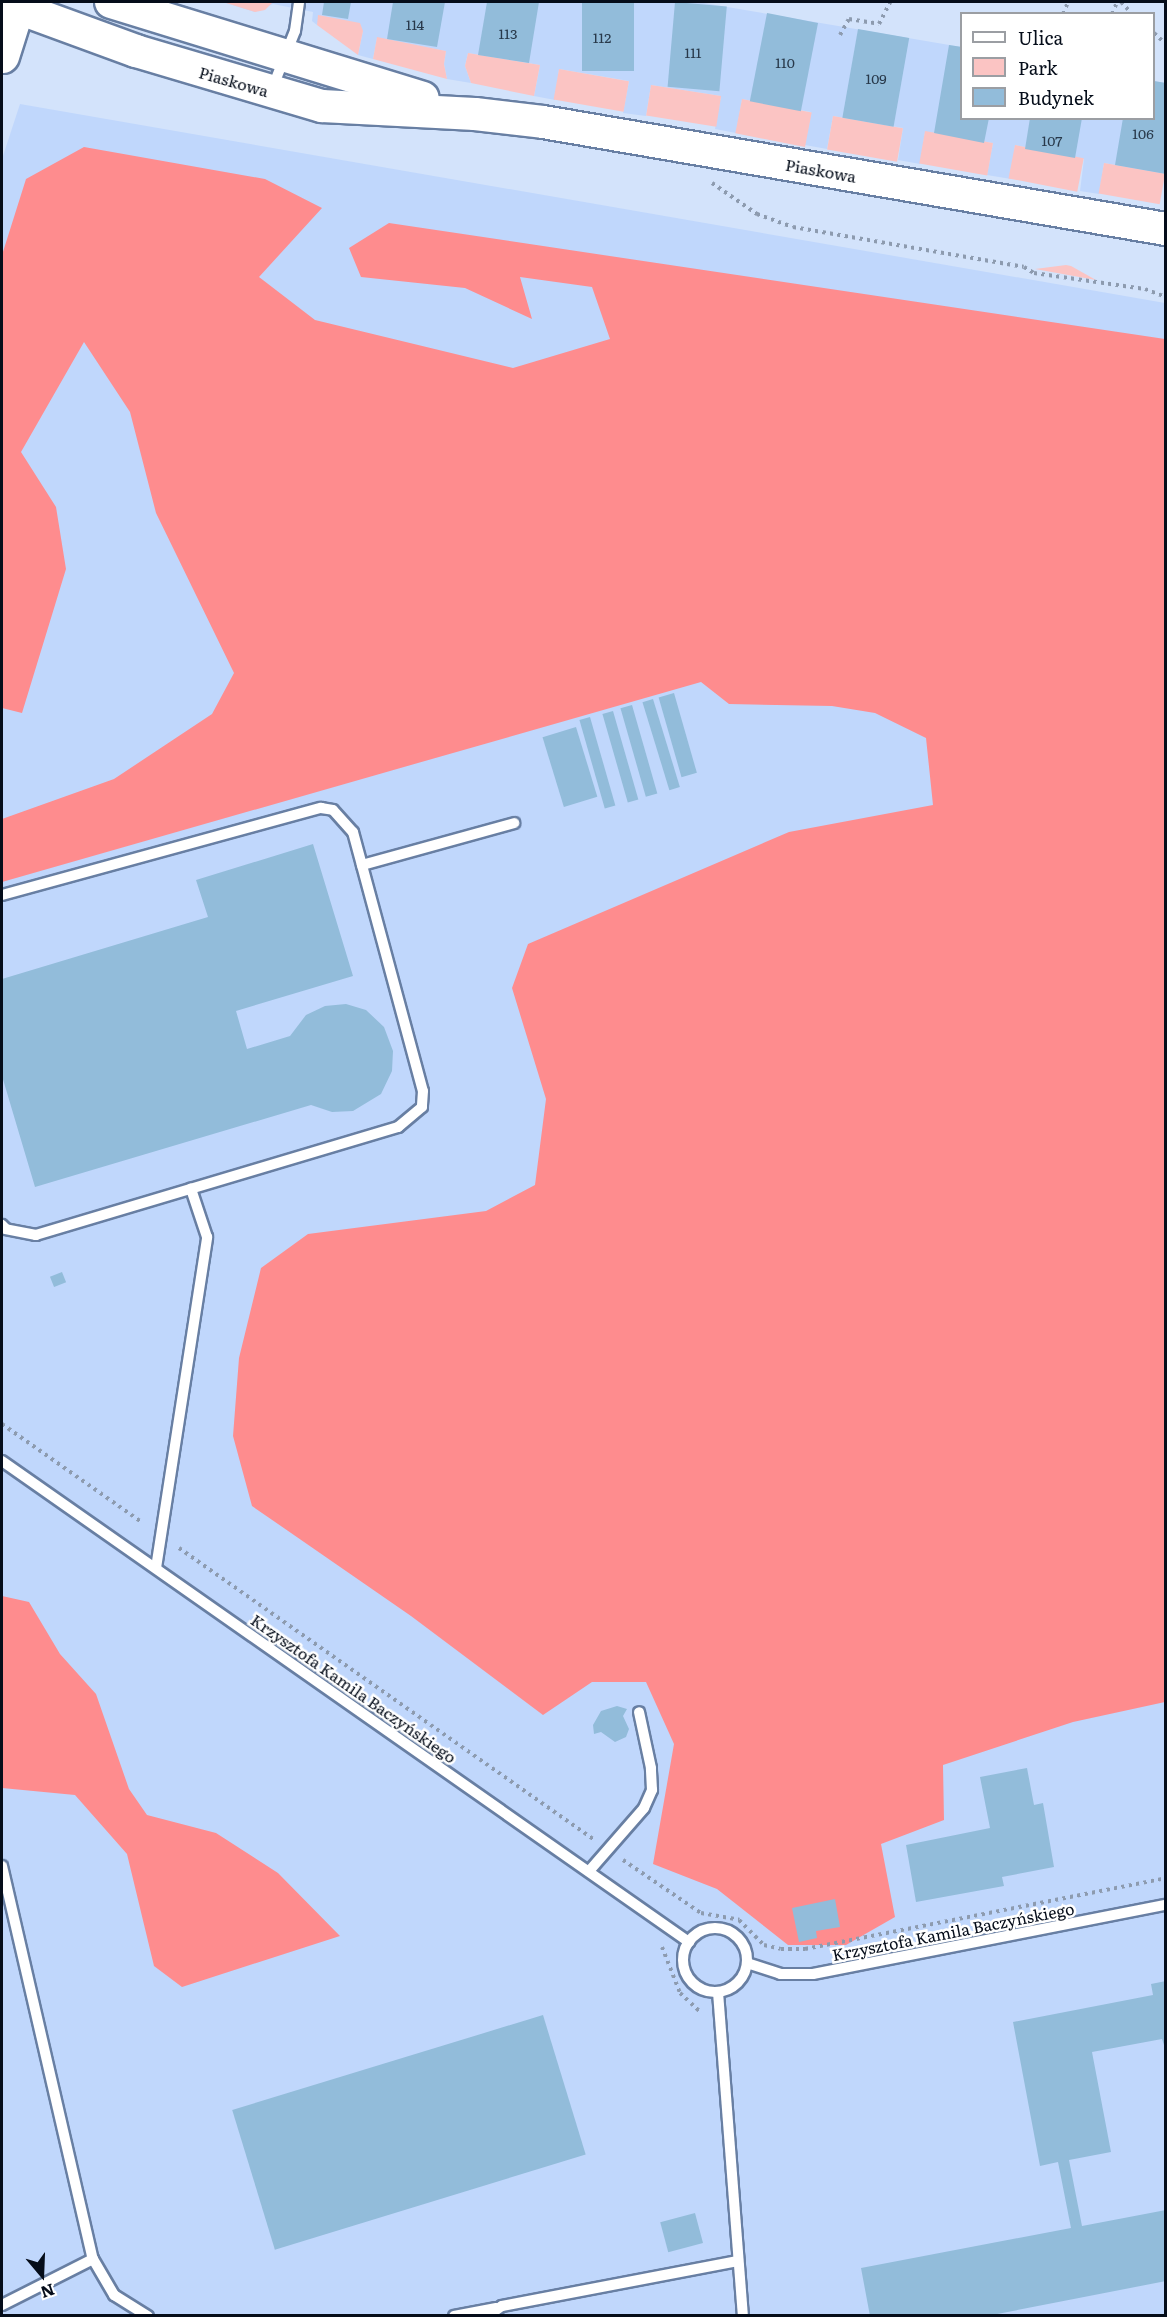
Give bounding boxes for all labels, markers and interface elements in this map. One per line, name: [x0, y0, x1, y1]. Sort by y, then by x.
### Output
legend: [960, 12, 1155, 120]
house number: 114: [406, 16, 424, 32]
text: Ulica: [1018, 24, 1063, 51]
house number: 113: [499, 25, 517, 41]
house number: 112: [593, 29, 611, 45]
house number: 111: [684, 44, 702, 60]
house number: 110: [775, 54, 795, 70]
text: Park: [1018, 54, 1057, 81]
street label: Piaskowa: [197, 62, 271, 100]
house number: 109: [865, 70, 887, 86]
text: Budynek: [1018, 84, 1094, 111]
house number: 106: [1132, 125, 1154, 141]
house number: 107: [1042, 132, 1062, 148]
street label: Piaskowa: [784, 154, 858, 186]
street label: Krzysztofa Kamila Baczyńskiego: [248, 1610, 460, 1766]
street label: Krzysztofa Kamila Baczyńskiego: [830, 1898, 1076, 1964]
north arrow: [12, 2245, 72, 2305]
text: N: [38, 2278, 58, 2306]

